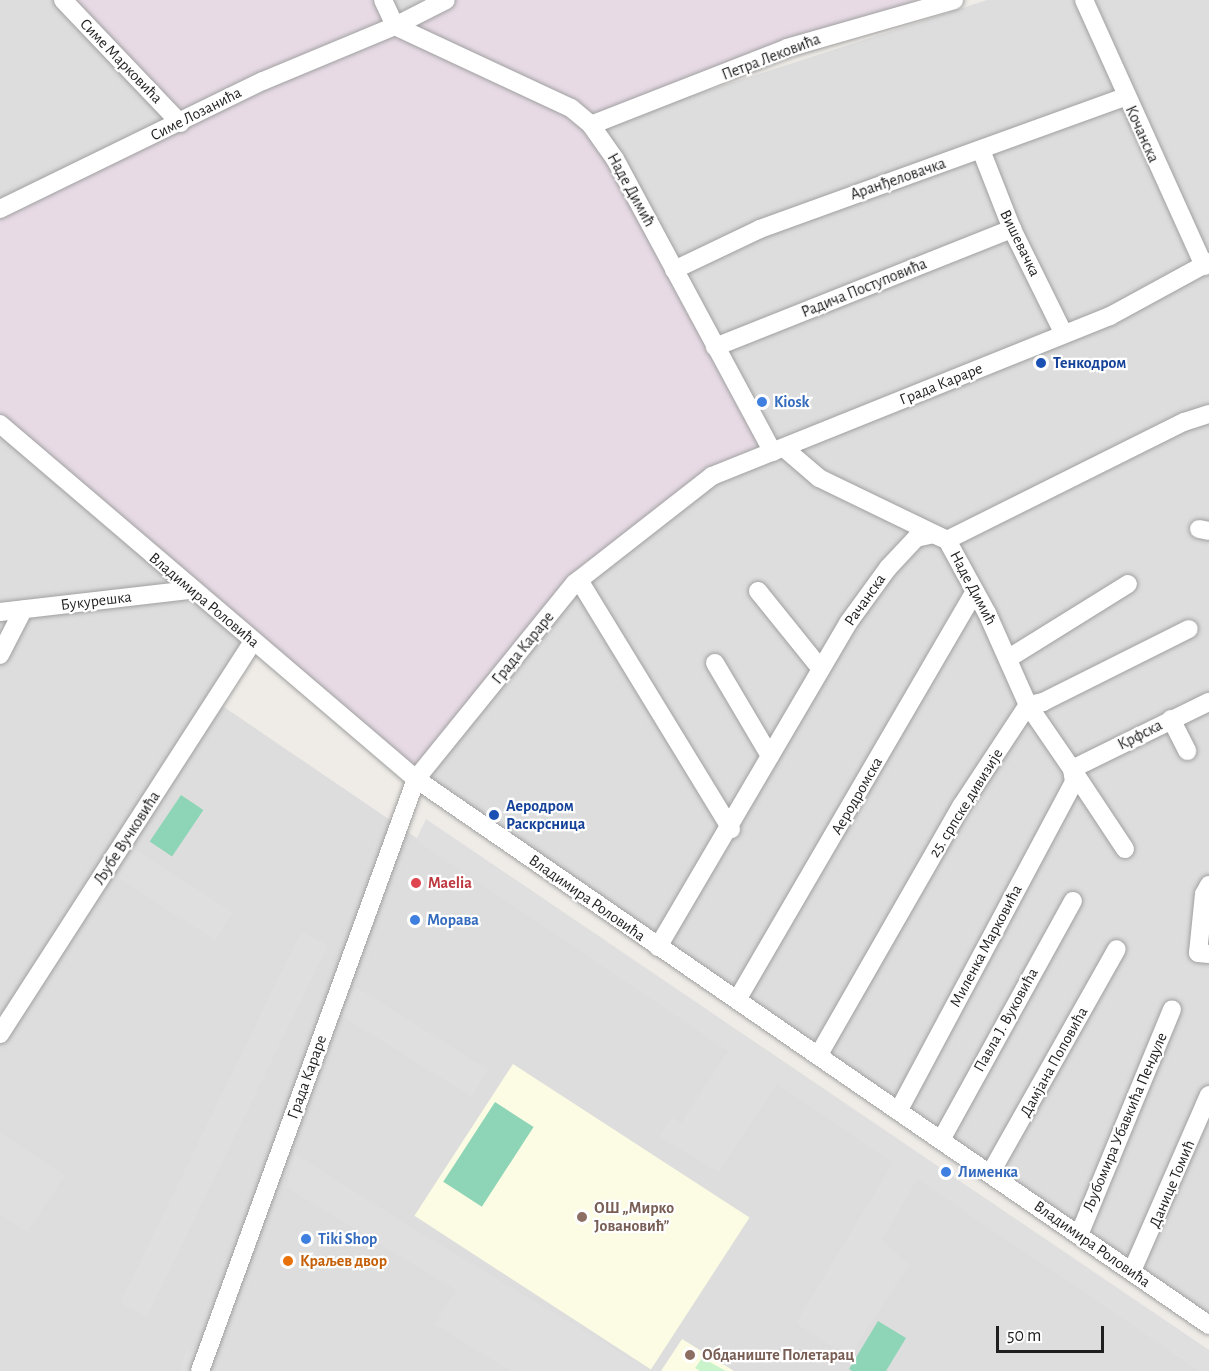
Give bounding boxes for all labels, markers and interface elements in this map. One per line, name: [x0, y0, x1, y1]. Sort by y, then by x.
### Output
street label: Симе Марковића: [76, 14, 166, 108]
street label: Петра Лековића: [719, 29, 823, 85]
street label: Симе Лозанића: [147, 83, 245, 145]
street label: Кочанска: [1121, 102, 1163, 166]
street label: Наде Димић: [603, 150, 659, 230]
street label: Аранђеловачка: [848, 154, 948, 204]
street label: Вишевачка: [996, 206, 1044, 280]
street label: Радича Поступовића: [798, 254, 930, 322]
place label: Тенкодром: [1053, 353, 1126, 373]
marker: Тенкодром: [1034, 356, 1048, 370]
street label: Града Караре: [897, 359, 985, 409]
place label: Kiosk: [774, 392, 809, 412]
marker: Kiosk: [755, 395, 769, 409]
street label: Владимира Роловића: [145, 548, 263, 652]
street label: Наде Димић: [945, 548, 1001, 628]
street label: Рачанска: [840, 570, 890, 630]
street label: Букурешка: [60, 587, 132, 615]
street label: Града Караре: [488, 608, 558, 688]
street label: Крфска: [1114, 716, 1166, 754]
street label: 25. српске дивизије: [925, 745, 1007, 861]
street label: Аеродромска: [827, 754, 887, 838]
street label: Љубе Вучковића: [90, 788, 164, 888]
place label: Аеродром Раскрсница: [506, 796, 585, 834]
marker: Аеродром Раскрсница: [487, 808, 501, 822]
street label: Владимира Роловића: [525, 850, 649, 946]
place label: Maelia: [428, 873, 472, 893]
marker: Maelia: [409, 876, 423, 890]
street label: Миленка Марковића: [946, 881, 1026, 1011]
place label: Морава: [427, 910, 479, 930]
marker: Морава: [408, 913, 422, 927]
street label: Павла Ј. Вуковића: [970, 965, 1042, 1075]
street label: Дамјана Поповића: [1016, 1004, 1092, 1120]
street label: Љубомира Убавкића Пендуле: [1078, 1029, 1172, 1215]
street label: Града Караре: [283, 1032, 331, 1122]
street label: Данице Томић: [1145, 1137, 1199, 1231]
place label: Лименка: [958, 1162, 1018, 1182]
marker: Лименка: [939, 1165, 953, 1179]
street label: Владимира Роловића: [1030, 1196, 1154, 1292]
place label: ОШ „Мирко Јовановић”: [594, 1198, 674, 1236]
marker: ОШ „Мирко Јовановић”: [575, 1210, 589, 1224]
place label: Tiki Shop: [318, 1229, 377, 1249]
marker: Tiki Shop: [299, 1232, 313, 1246]
place label: Краљев двор: [300, 1251, 387, 1271]
marker: Краљев двор: [281, 1254, 295, 1268]
scale bar: [999, 1314, 1107, 1352]
text: 50 m: [1007, 1327, 1041, 1345]
place label: Обданиште Полетарац: [702, 1345, 854, 1365]
marker: Обданиште Полетарац: [683, 1348, 697, 1362]

